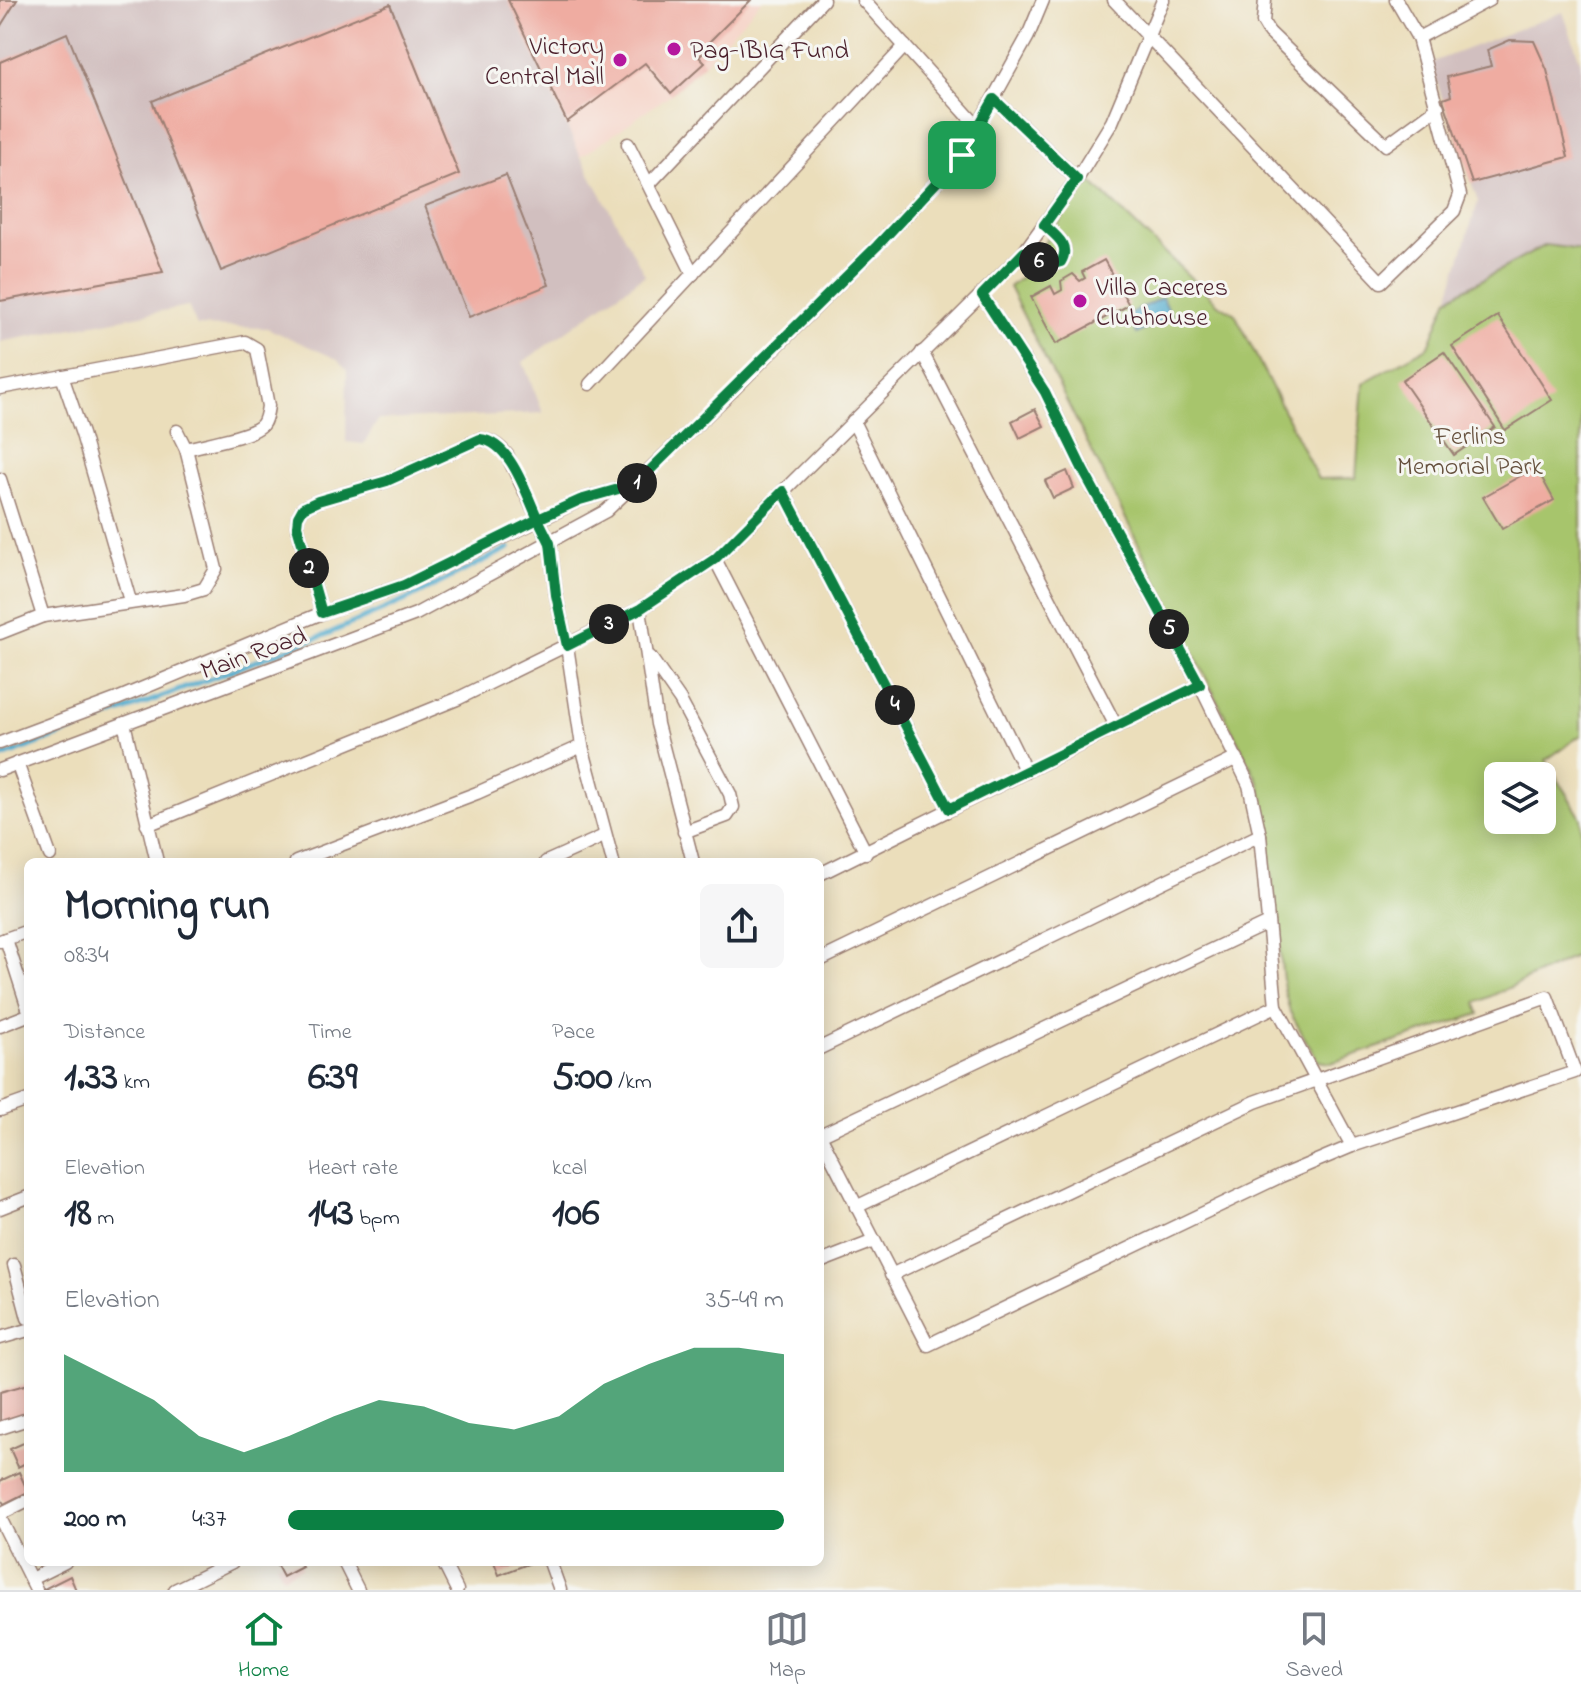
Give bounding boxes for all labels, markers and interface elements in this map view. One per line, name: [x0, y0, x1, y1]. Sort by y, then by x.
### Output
place label: Victory Central Mall: [485, 29, 604, 97]
place label: Pag-IBIG Fund: [690, 33, 849, 71]
marker: Pag-IBIG Fund: [665, 40, 683, 58]
marker: Victory Central Mall: [611, 51, 629, 69]
pin: [928, 121, 996, 189]
icon: arrive: [940, 133, 984, 177]
pin: 6: [1019, 242, 1059, 282]
text: 6: [1034, 246, 1044, 278]
place label: Villa Caceres Clubhouse: [1095, 270, 1228, 338]
marker: Villa Caceres Clubhouse: [1071, 292, 1089, 310]
park label: Ferlins Memorial Park: [1397, 419, 1543, 487]
pin: 1: [617, 463, 657, 503]
text: 1: [634, 467, 641, 499]
pin: 2: [289, 548, 329, 588]
text: 2: [304, 552, 314, 584]
pin: 3: [589, 604, 629, 644]
text: 3: [604, 608, 614, 640]
pin: 5: [1149, 609, 1189, 649]
text: 5: [1163, 613, 1175, 645]
street label: Main Road: [196, 618, 313, 692]
pin: 4: [875, 685, 915, 725]
text: 4: [890, 689, 900, 721]
map controls: [1484, 762, 1556, 834]
button: layers: [1484, 762, 1556, 834]
text: Morning run: [64, 875, 270, 939]
button: share: [700, 884, 784, 968]
text: 08:34: [64, 937, 109, 975]
text: Distance: [64, 1017, 145, 1049]
text: Time: [308, 1017, 352, 1049]
text: Pace: [552, 1017, 595, 1049]
text: 1.33: [64, 1049, 118, 1108]
text: 6:39: [308, 1049, 358, 1108]
text: 5:00: [552, 1049, 613, 1108]
text: km: [118, 1067, 150, 1099]
text: /km: [613, 1067, 652, 1099]
text: Elevation: [64, 1153, 145, 1185]
text: Heart rate: [308, 1153, 398, 1185]
text: kcal: [552, 1153, 587, 1185]
text: 18: [64, 1185, 92, 1244]
text: 143: [308, 1185, 354, 1244]
text: 106: [552, 1185, 600, 1244]
text: m: [92, 1203, 114, 1235]
text: bpm: [354, 1203, 400, 1235]
text: Elevation: [64, 1282, 160, 1320]
text: 35–49 m: [706, 1282, 784, 1320]
text: 200 m: [64, 1501, 126, 1539]
text: 4:37: [192, 1501, 226, 1539]
tab: Home: [238, 1607, 289, 1687]
tab: Map: [765, 1607, 809, 1687]
tab: Saved: [1286, 1607, 1343, 1687]

